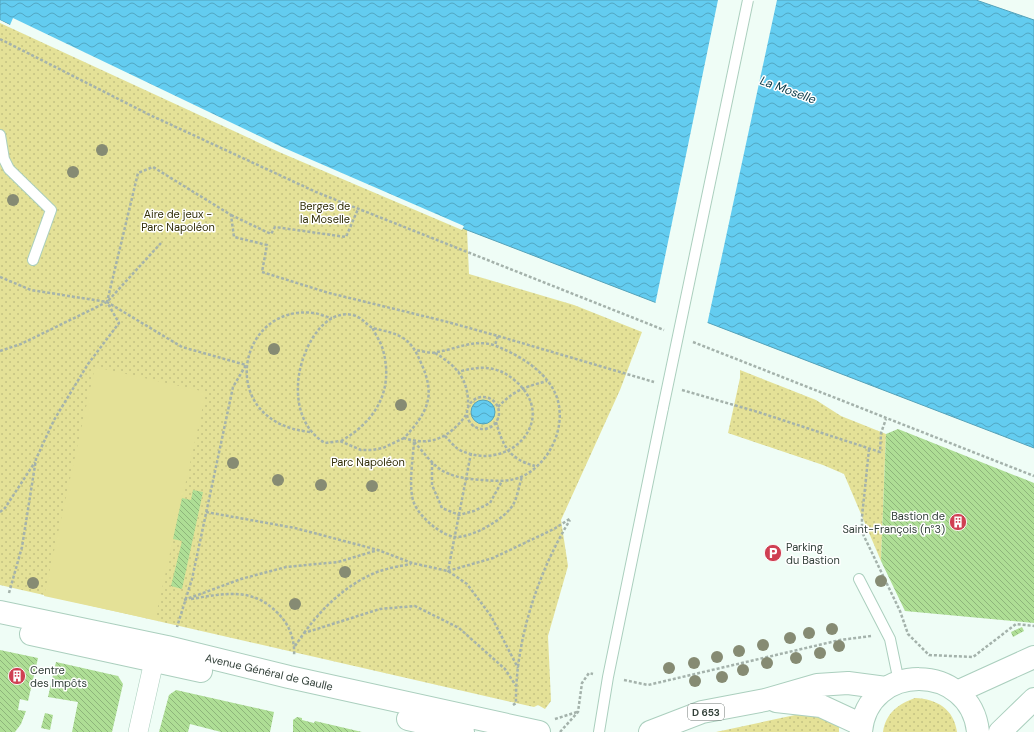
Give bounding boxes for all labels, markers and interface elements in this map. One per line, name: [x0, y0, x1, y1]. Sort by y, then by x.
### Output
water label: La Moselle: [758, 72, 818, 108]
park label: Berges de la Moselle: [300, 199, 350, 226]
park label: Aire de jeux - Parc Napoléon: [141, 207, 215, 234]
park label: Parc Napoléon: [331, 455, 405, 469]
place label: Bastion de Saint-François (n°3): [842, 509, 945, 536]
building icon: Bastion de Saint-François (n°3): [948, 512, 968, 532]
place label: Parking du Bastion: [786, 540, 840, 567]
parking icon: Parking du Bastion: [763, 543, 783, 563]
street label: Avenue Général de Gaulle: [204, 650, 334, 694]
place label: Centre des Impôts: [30, 663, 87, 690]
building icon: Centre des Impôts: [7, 666, 27, 686]
road number: D 653: [688, 704, 724, 720]

